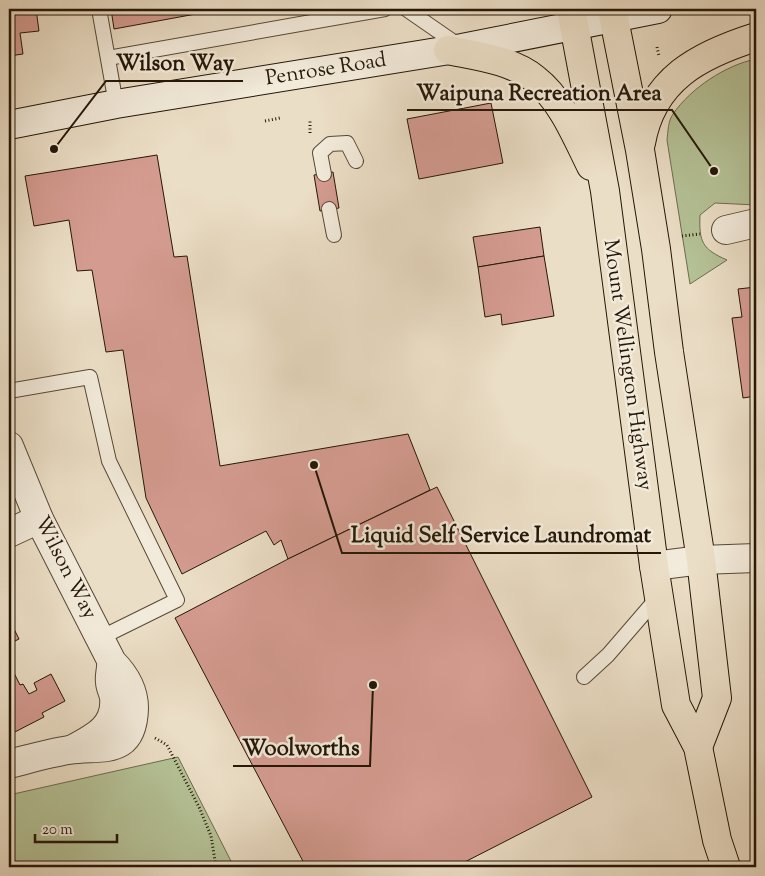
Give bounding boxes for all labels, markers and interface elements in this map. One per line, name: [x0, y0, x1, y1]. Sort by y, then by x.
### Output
callout: Wilson Way: [106, 44, 243, 81]
street label: Penrose Road: [263, 46, 389, 94]
text: Wilson Way: [116, 49, 234, 81]
callout: Waipuna Recreation Area: [407, 73, 672, 110]
text: Waipuna Recreation Area: [416, 79, 663, 111]
street label: Mount Wellington Highway: [595, 237, 660, 493]
street label: Wilson Way: [26, 511, 104, 625]
callout: Liquid Self Service Laundromat: [342, 516, 661, 553]
text: Liquid Self Service Laundromat: [351, 521, 651, 553]
callout: Woolworths: [233, 729, 370, 766]
text: Woolworths: [242, 734, 360, 766]
scale bar: [35, 811, 118, 843]
text: 20 m: [42, 820, 73, 841]

